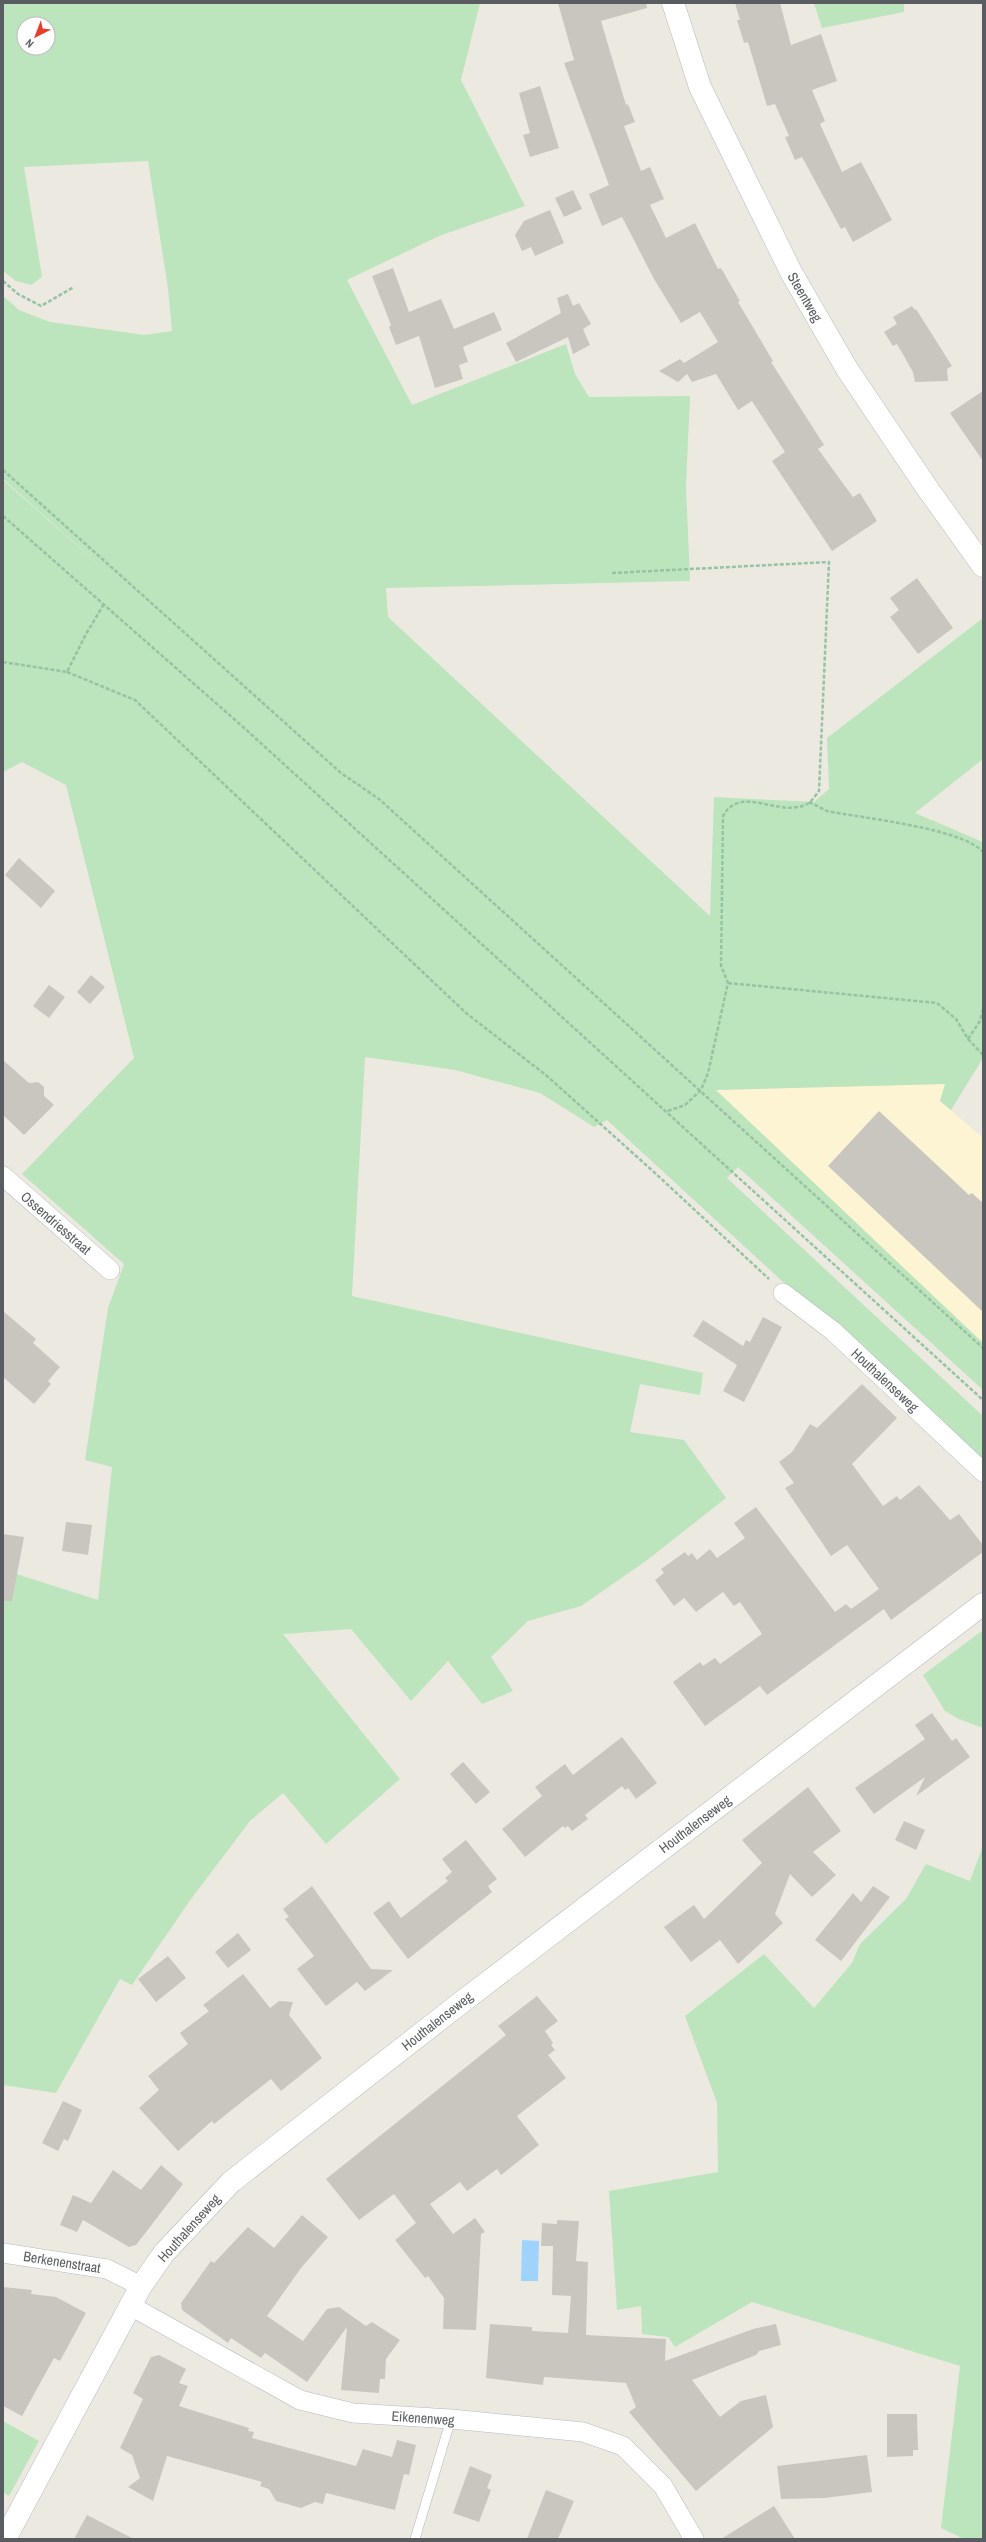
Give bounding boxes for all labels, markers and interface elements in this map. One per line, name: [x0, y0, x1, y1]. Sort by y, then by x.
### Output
north arrow: [16, 16, 56, 56]
text: N: [22, 36, 36, 51]
street label: Steentweg: [784, 269, 827, 326]
street label: Ossendriesstraat: [17, 1188, 95, 1258]
street label: Houthalenseweg: [848, 1344, 923, 1416]
street label: Houthalenseweg: [655, 1791, 735, 1857]
street label: Houthalenseweg: [398, 1987, 477, 2054]
street label: Houthalenseweg: [154, 2190, 225, 2266]
street label: Berkenenstraat: [22, 2247, 102, 2277]
street label: Eikenenweg: [391, 2407, 456, 2429]

